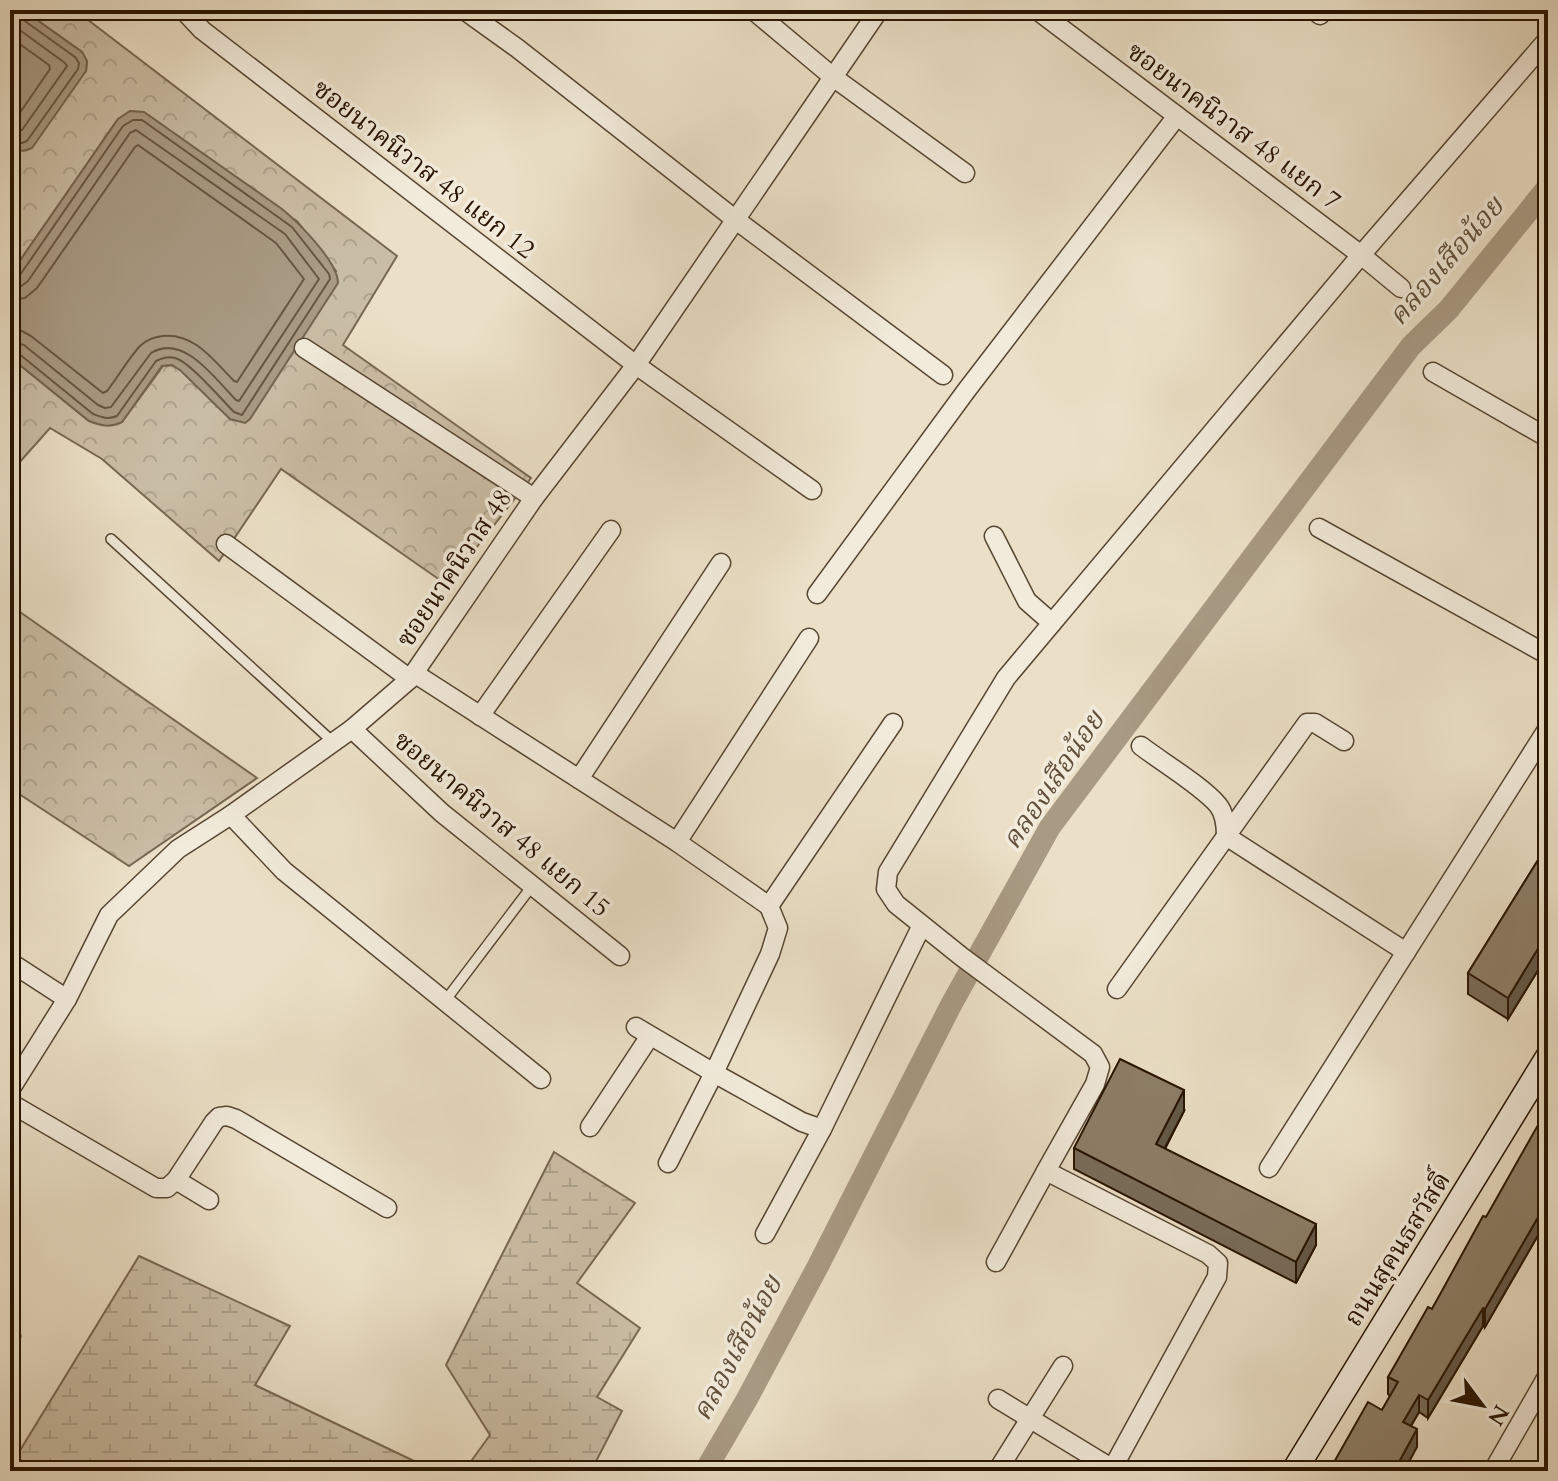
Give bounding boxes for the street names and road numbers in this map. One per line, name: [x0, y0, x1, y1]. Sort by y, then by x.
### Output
street label: ซอยนาคนิวาส 48 แยก 7: [1120, 34, 1348, 218]
street label: ซอยนาคนิวาส 48 แยก 12: [306, 71, 542, 267]
street label: ซอยนาคนิวาส 48: [388, 482, 520, 654]
street label: ซอยนาคนิวาส 48 แยก 15: [386, 723, 618, 925]
street label: ถนนสุคนธสวัสดิ์: [1334, 1163, 1459, 1333]

